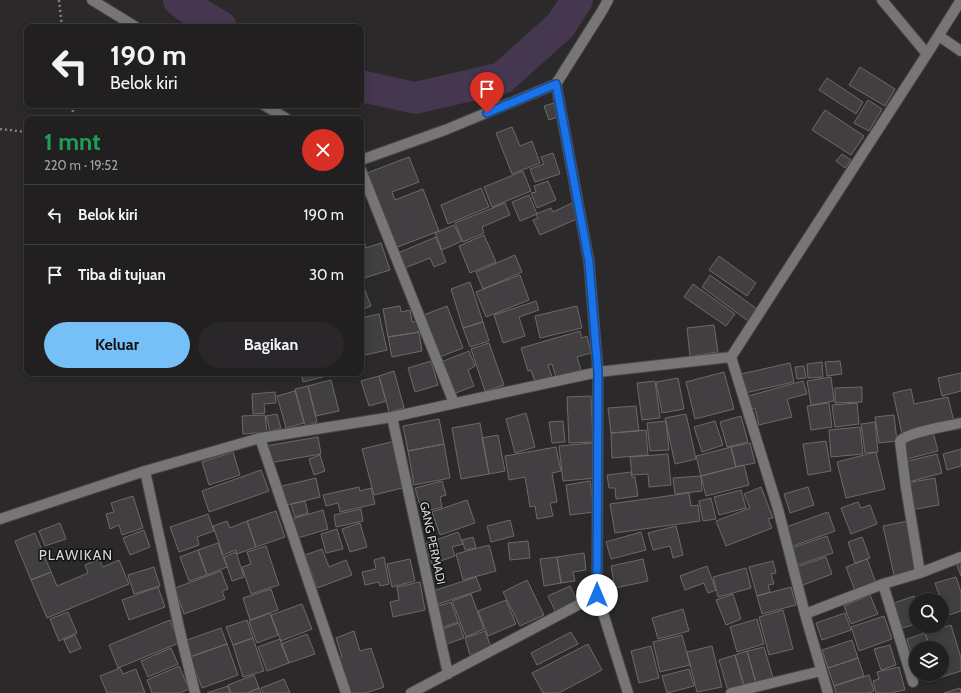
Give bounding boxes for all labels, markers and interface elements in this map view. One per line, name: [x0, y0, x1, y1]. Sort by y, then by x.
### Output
text: 190 m: [110, 38, 186, 72]
icon: left: [44, 40, 96, 92]
text: Belok kiri: [110, 72, 178, 94]
pin: [470, 72, 504, 113]
icon: arrive: [476, 78, 498, 100]
text: 1 mnt: [44, 127, 100, 156]
button: close: [302, 129, 344, 171]
text: 220 m · 19:52: [44, 157, 118, 173]
icon: left: [44, 204, 66, 226]
text: Belok kiri: [78, 206, 138, 224]
text: 190 m: [304, 206, 344, 224]
icon: arrive: [44, 264, 66, 286]
text: Tiba di tujuan: [78, 266, 166, 284]
text: 30 m: [309, 266, 344, 284]
button: Keluar: [44, 322, 190, 368]
button: Bagikan: [198, 322, 344, 368]
street label: GANG PERMADI: [417, 500, 449, 586]
district label: PLAWIKAN: [39, 546, 113, 564]
position arrow: [576, 574, 618, 616]
map controls: [909, 593, 949, 681]
button: search: [909, 593, 949, 633]
button: layers: [909, 641, 949, 681]

